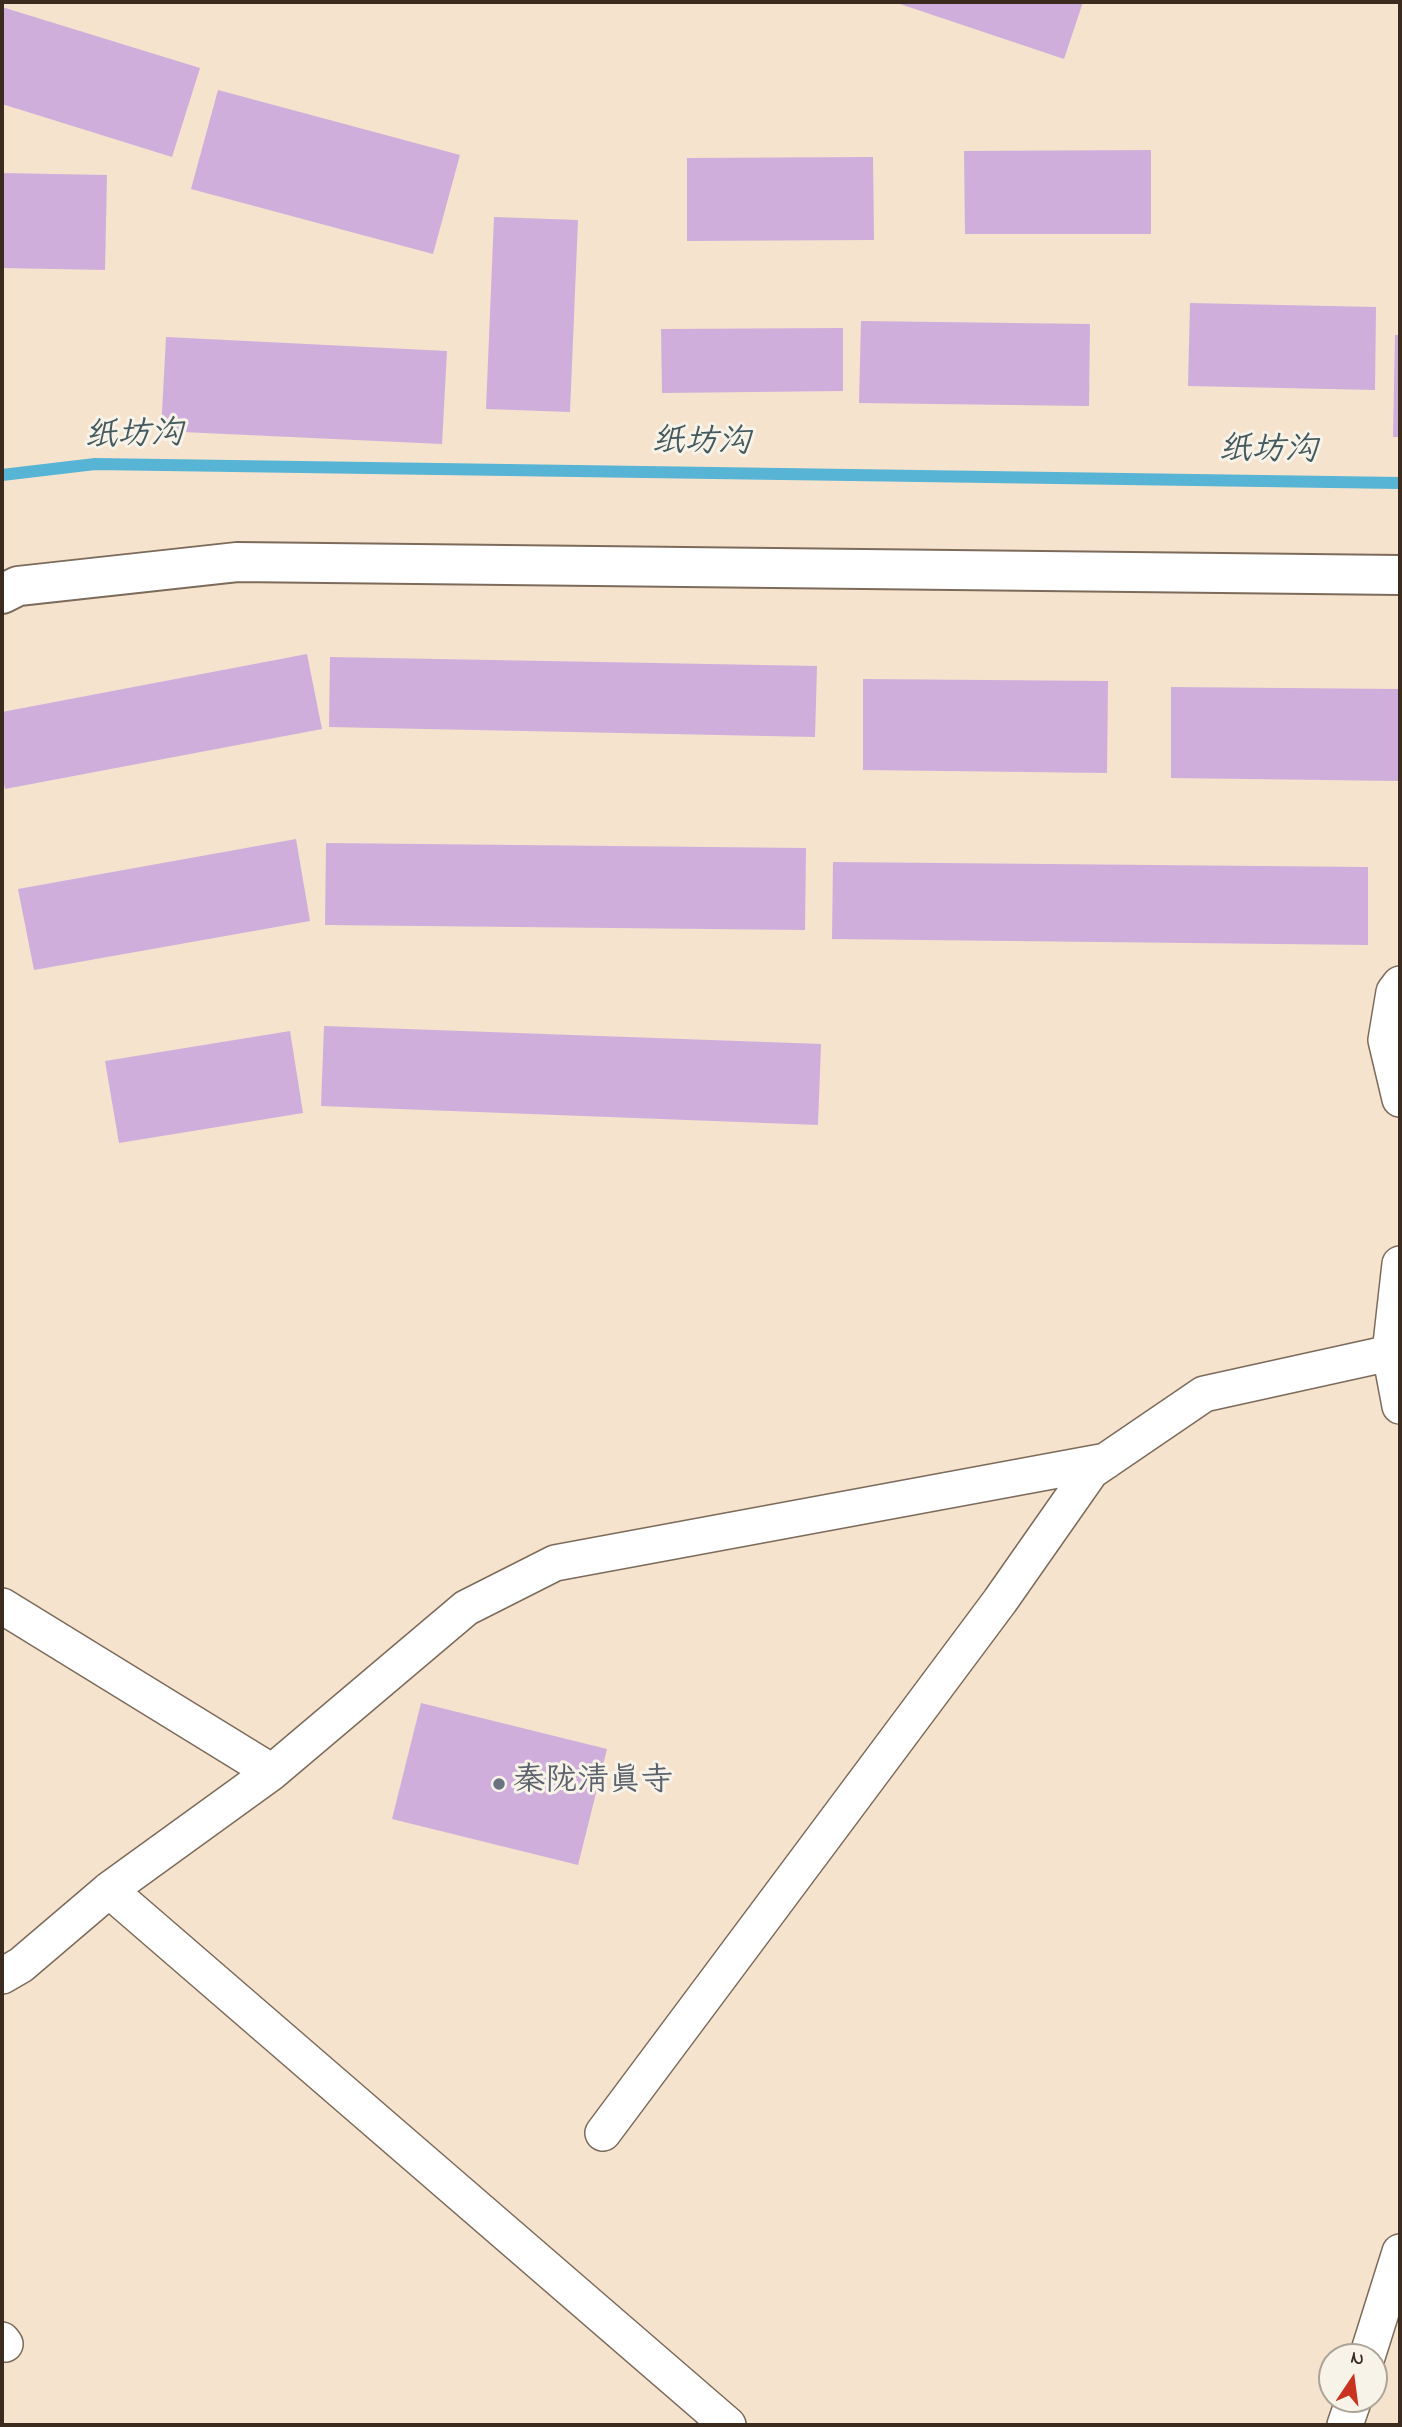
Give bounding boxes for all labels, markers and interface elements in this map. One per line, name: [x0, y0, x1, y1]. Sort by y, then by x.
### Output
water label: 纸坊沟: [84, 417, 184, 459]
water label: 纸坊沟: [651, 424, 751, 466]
water label: 纸坊沟: [1218, 432, 1318, 474]
place label: 秦陇清真寺: [513, 1765, 673, 1803]
marker: 秦陇清真寺: [491, 1776, 507, 1792]
north arrow: [1318, 2343, 1388, 2413]
text: N: [1348, 2344, 1367, 2374]

